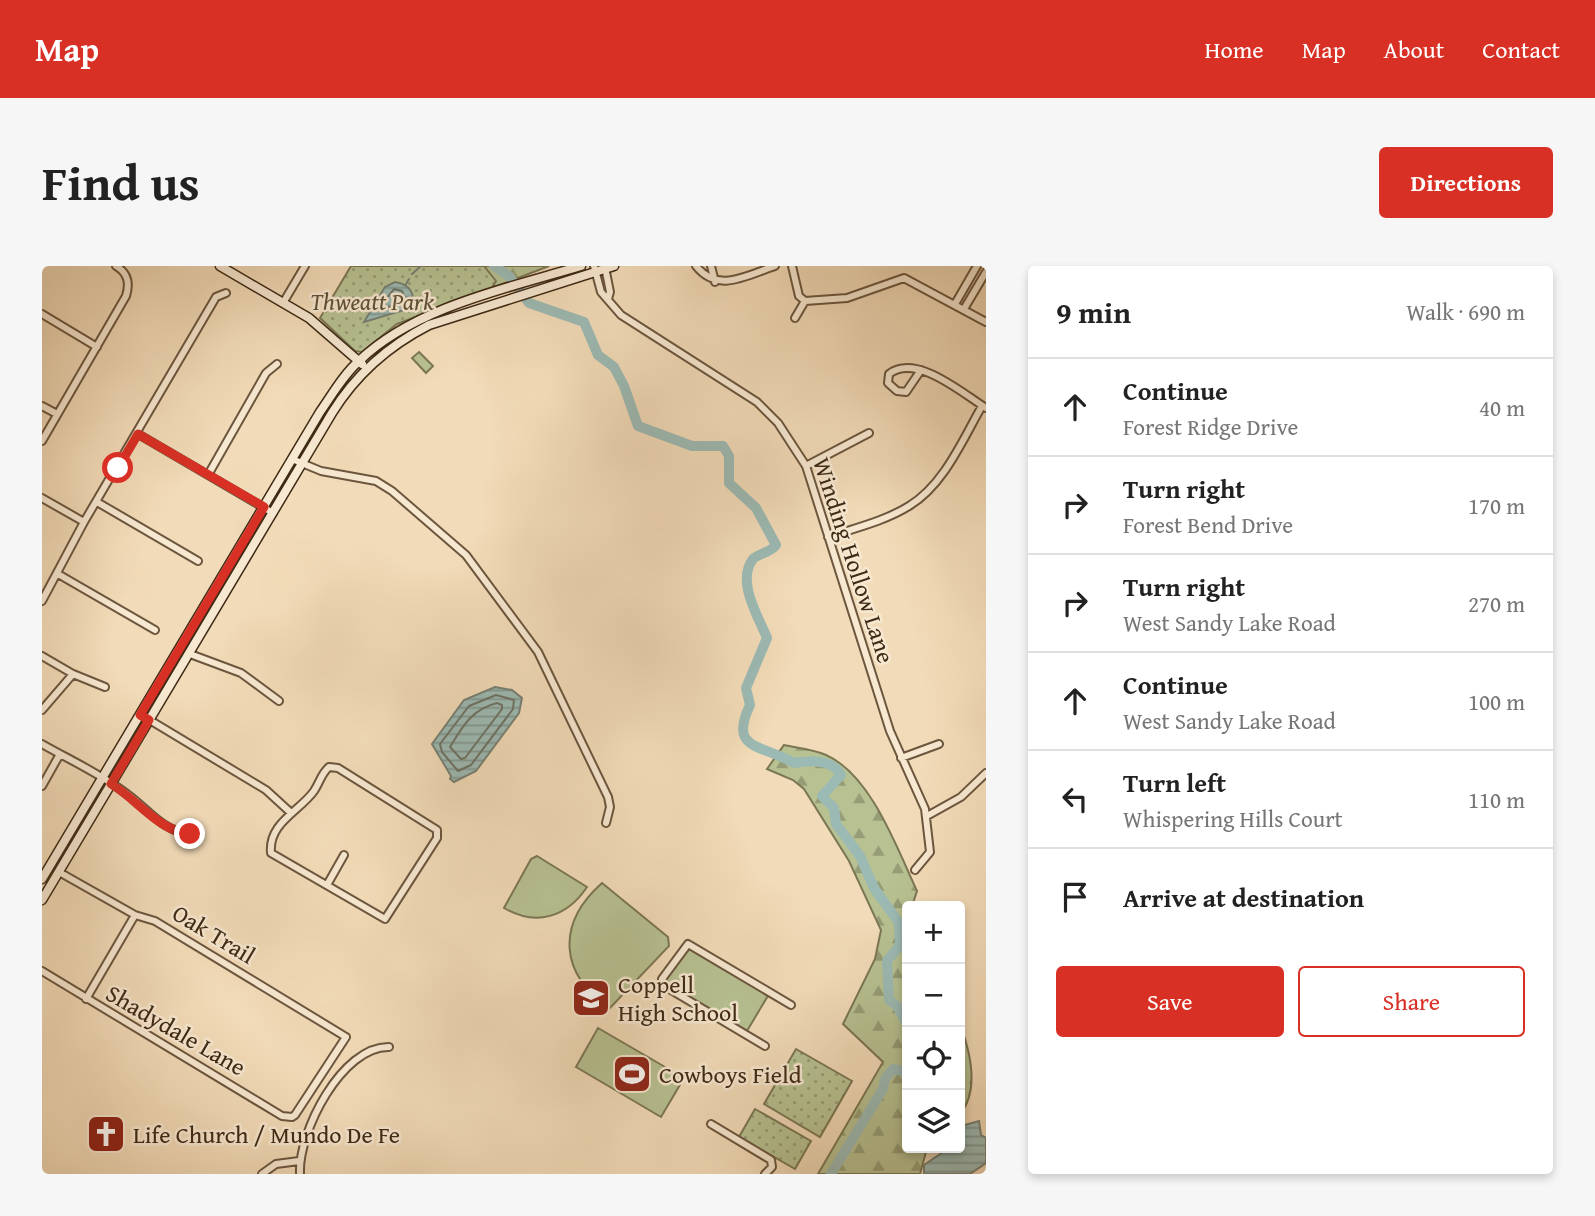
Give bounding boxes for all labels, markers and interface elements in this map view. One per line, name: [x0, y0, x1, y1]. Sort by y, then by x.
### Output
text: Map: [35, 25, 99, 73]
text: Home: [1205, 32, 1264, 67]
text: Map: [1302, 32, 1346, 67]
text: About: [1384, 32, 1444, 67]
text: Contact: [1482, 32, 1560, 67]
text: Find us: [42, 146, 200, 218]
button: Directions: [1379, 147, 1553, 218]
park label: Thweatt Park: [310, 284, 434, 319]
text: 9 min: [1056, 290, 1131, 334]
text: Walk · 690 m: [1406, 295, 1525, 328]
text: Continue: [1123, 371, 1228, 410]
icon: ahead: [1056, 388, 1094, 426]
text: 40 m: [1479, 391, 1525, 424]
text: Forest Ridge Drive: [1123, 410, 1298, 443]
route start: [102, 452, 133, 483]
street label: Winding Hollow Lane: [804, 453, 904, 667]
text: Turn right: [1123, 469, 1245, 508]
icon: right: [1056, 486, 1094, 524]
text: 170 m: [1468, 489, 1525, 522]
text: Forest Bend Drive: [1123, 508, 1293, 541]
text: Turn right: [1123, 567, 1245, 606]
icon: right: [1056, 584, 1094, 622]
text: 270 m: [1468, 587, 1525, 620]
text: West Sandy Lake Road: [1123, 606, 1336, 639]
text: Continue: [1123, 665, 1228, 704]
icon: ahead: [1056, 682, 1094, 720]
text: 100 m: [1468, 685, 1525, 718]
text: West Sandy Lake Road: [1123, 704, 1336, 737]
text: Turn left: [1123, 763, 1226, 802]
icon: left: [1056, 780, 1094, 818]
text: 110 m: [1468, 783, 1525, 816]
text: Whispering Hills Court: [1123, 802, 1343, 835]
route end: [174, 818, 205, 849]
icon: arrive: [1056, 878, 1094, 916]
text: Arrive at destination: [1123, 878, 1364, 917]
street label: Oak Trail: [166, 895, 262, 973]
map controls: [902, 901, 965, 1153]
button: +: [902, 901, 965, 964]
button: −: [902, 964, 965, 1027]
button: Save: [1056, 966, 1284, 1037]
button: Share: [1298, 966, 1525, 1037]
place label: Coppell High School: [618, 967, 738, 1030]
street label: Shadydale Lane: [99, 976, 253, 1084]
school or university icon: Coppell High School: [570, 977, 612, 1019]
button: locate: [902, 1027, 965, 1090]
sports icon: Cowboys Field: [611, 1053, 653, 1095]
place label: Cowboys Field: [659, 1057, 802, 1092]
button: layers: [902, 1090, 965, 1153]
church icon: Life Church / Mundo De Fe: [85, 1113, 127, 1155]
place label: Life Church / Mundo De Fe: [133, 1117, 400, 1152]

